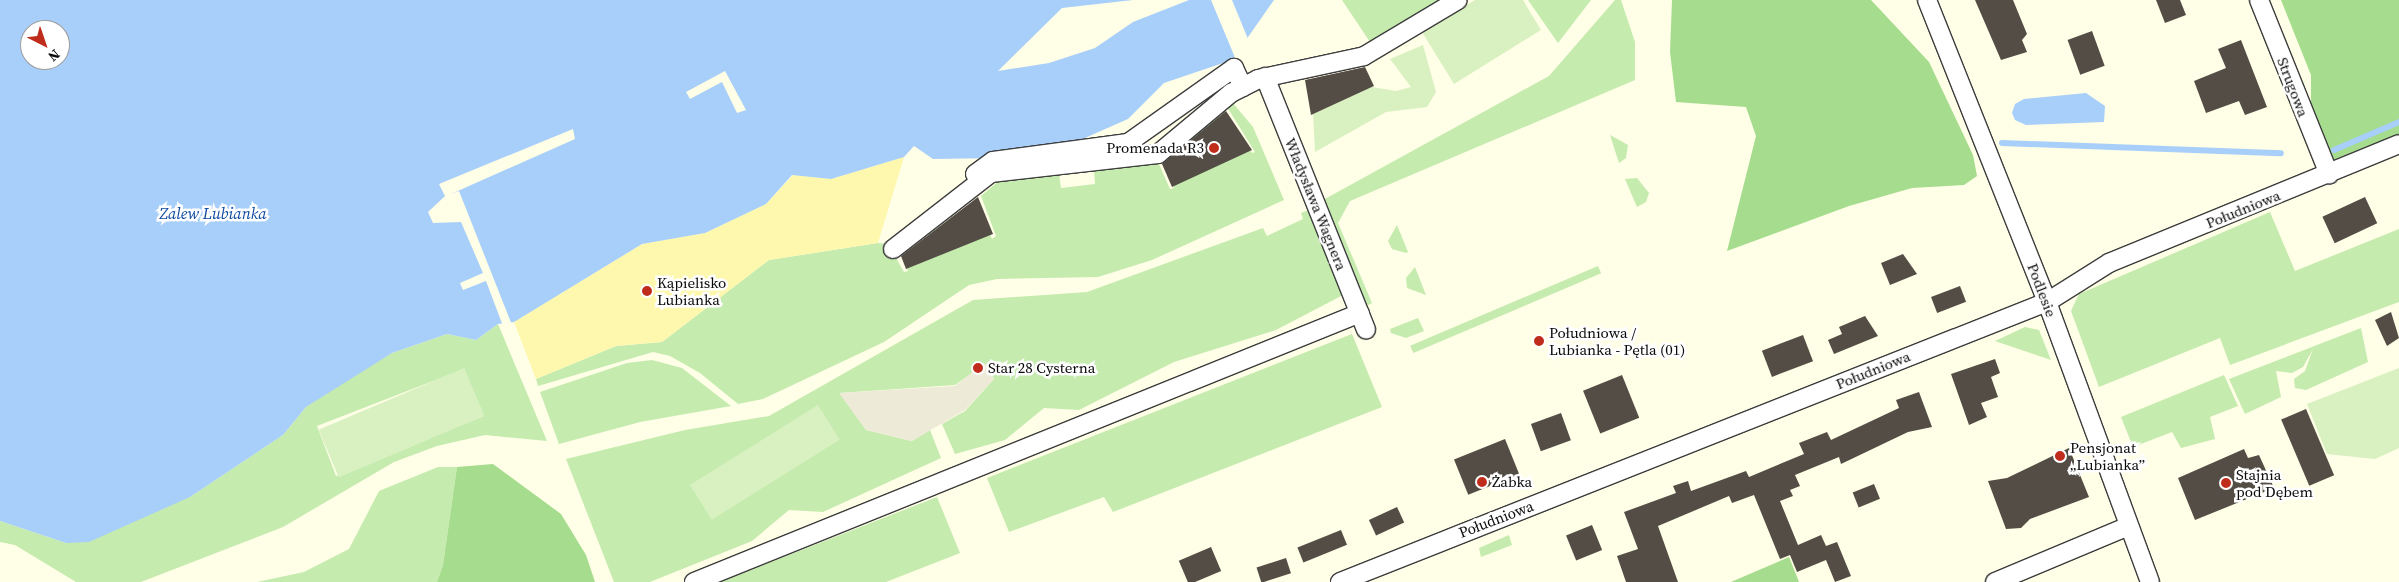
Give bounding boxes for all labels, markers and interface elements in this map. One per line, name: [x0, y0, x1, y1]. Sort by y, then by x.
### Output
north arrow: [20, 20, 70, 70]
text: N: [44, 45, 65, 66]
street label: Strugowa: [2273, 55, 2313, 119]
street label: Władysława Wagnera: [1281, 135, 1351, 273]
place label: Promenada R3: [1106, 139, 1204, 157]
marker: Promenada R3: [1208, 142, 1220, 154]
street label: Południowa: [2203, 186, 2283, 232]
water label: Zalew Lubianka: [159, 203, 267, 223]
street label: Podlesie: [2024, 261, 2060, 319]
place label: Kąpielisko Lubianka: [657, 273, 726, 308]
marker: Kąpielisko Lubianka: [641, 285, 653, 297]
place label: Południowa / Lubianka - Pętla (01): [1549, 323, 1685, 358]
marker: Południowa / Lubianka - Pętla (01): [1533, 335, 1545, 347]
street label: Południowa: [1833, 347, 1913, 393]
place label: Star 28 Cysterna: [988, 359, 1095, 377]
marker: Star 28 Cysterna: [972, 362, 984, 374]
place label: Pensjonat „Lubianka”: [2070, 438, 2145, 473]
marker: Pensjonat „Lubianka”: [2054, 450, 2066, 462]
place label: Stajnia pod Dębem: [2236, 465, 2313, 500]
place label: Żabka: [1492, 473, 1532, 491]
marker: Żabka: [1476, 476, 1488, 488]
marker: Stajnia pod Dębem: [2220, 477, 2232, 489]
street label: Południowa: [1456, 496, 1536, 542]

